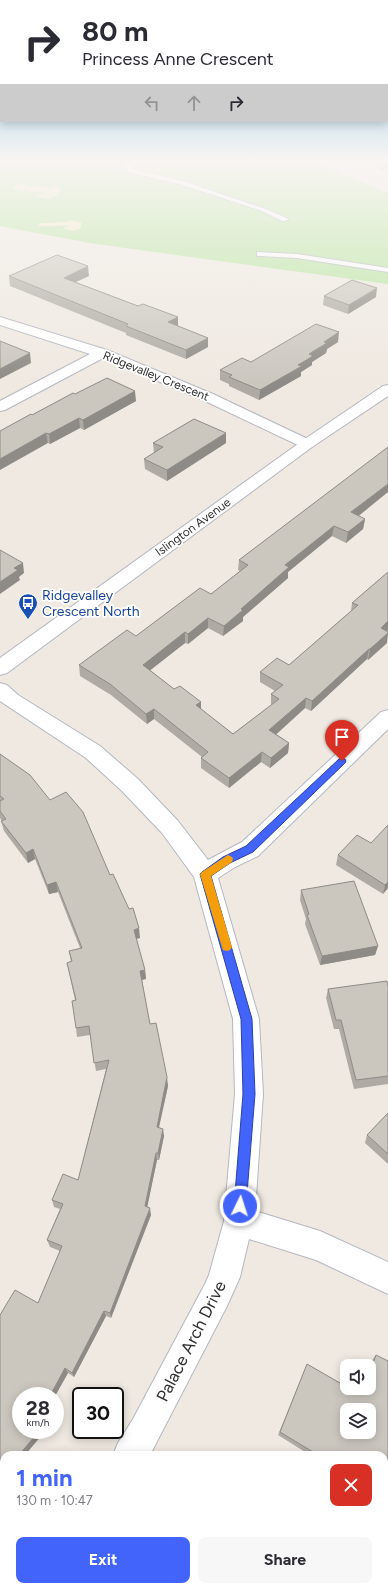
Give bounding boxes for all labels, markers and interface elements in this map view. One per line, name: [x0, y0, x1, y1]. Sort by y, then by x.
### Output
text: 80 m: [82, 14, 148, 48]
icon: right: [16, 16, 68, 68]
text: Princess Anne Crescent: [82, 48, 274, 70]
icon: left: [141, 92, 163, 114]
icon: ahead: [183, 92, 205, 114]
icon: right: [225, 92, 247, 114]
street label: Ridgevalley Crescent: [101, 348, 211, 404]
street label: Islington Avenue: [153, 495, 234, 559]
place label: Ridgevalley Crescent North: [42, 587, 140, 620]
bus stop icon: Ridgevalley Crescent North: [17, 592, 39, 620]
pin: [325, 720, 359, 761]
icon: arrive: [331, 726, 353, 748]
position arrow: [219, 1185, 261, 1227]
street label: Palace Arch Drive: [152, 1277, 230, 1405]
map controls: [340, 1359, 376, 1439]
button: sound: [340, 1359, 376, 1395]
speed limit sign: 30: [72, 1387, 124, 1439]
text: 28: [26, 1396, 50, 1420]
button: layers: [340, 1403, 376, 1439]
text: km/h: [27, 1416, 49, 1429]
text: 1 min: [16, 1463, 73, 1492]
button: close: [330, 1464, 372, 1506]
text: 130 m · 10:47: [16, 1493, 93, 1508]
button: Exit: [16, 1537, 190, 1583]
button: Share: [198, 1537, 372, 1583]

